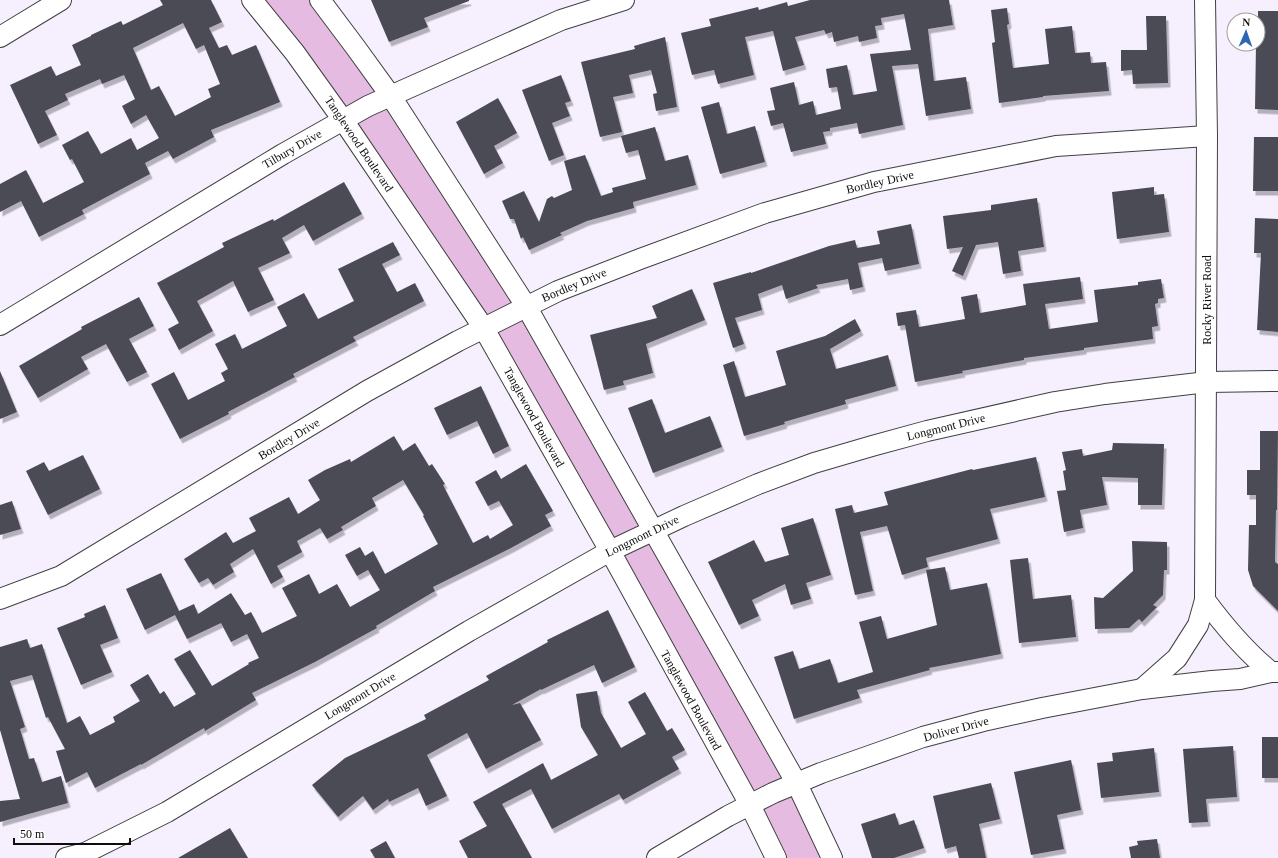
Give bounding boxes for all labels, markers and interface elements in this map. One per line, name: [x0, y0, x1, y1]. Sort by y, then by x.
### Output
north arrow: [1226, 12, 1266, 52]
text: N: [1242, 16, 1251, 28]
street label: Tanglewood Boulevard: [322, 94, 396, 194]
street label: Tilbury Drive: [260, 126, 324, 172]
street label: Bordley Drive: [845, 167, 915, 197]
street label: Rocky River Road: [1200, 255, 1214, 345]
street label: Bordley Drive: [540, 265, 608, 305]
street label: Tanglewood Boulevard: [501, 365, 567, 469]
street label: Longmont Drive: [905, 410, 987, 444]
street label: Bordley Drive: [256, 415, 322, 463]
street label: Longmont Drive: [603, 512, 681, 560]
street label: Tanglewood Boulevard: [658, 648, 724, 752]
street label: Longmont Drive: [322, 669, 398, 723]
street label: Doliver Drive: [922, 714, 990, 744]
scale bar: [14, 820, 130, 846]
text: 50 m: [20, 827, 45, 841]

